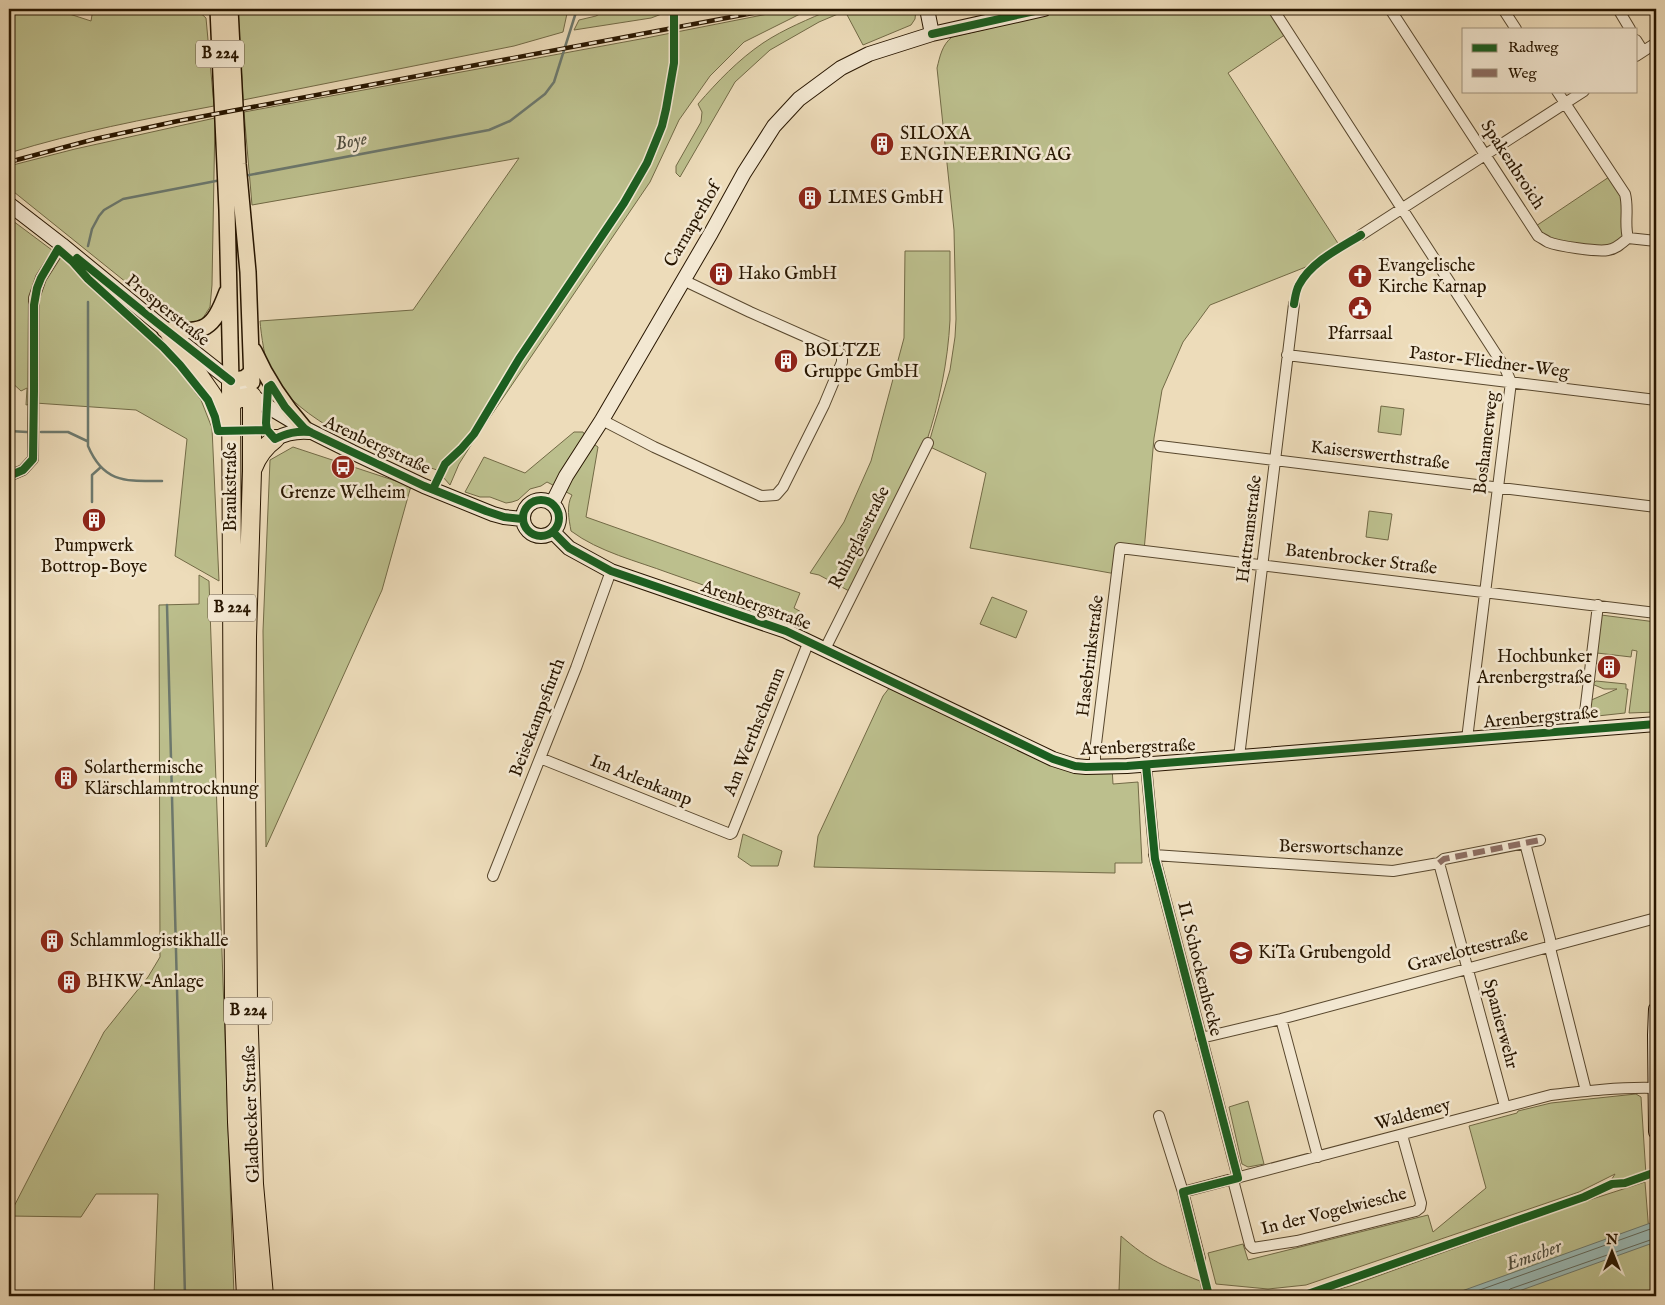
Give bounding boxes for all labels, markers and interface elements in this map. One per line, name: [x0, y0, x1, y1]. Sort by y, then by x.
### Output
legend: [1462, 28, 1638, 92]
text: Radweg: [1508, 38, 1559, 57]
road number: B 224: [196, 41, 244, 68]
text: Weg: [1508, 64, 1537, 83]
street label: Spakenbroich: [1475, 116, 1550, 214]
place label: SILOXA ENGINEERING AG: [900, 123, 1072, 167]
water label: Boye: [333, 127, 370, 157]
building icon: SILOXA ENGINEERING AG: [869, 131, 895, 157]
street label: Carnaperhof: [659, 175, 728, 272]
building icon: LIMES GmbH: [797, 185, 823, 211]
place label: LIMES GmbH: [828, 187, 944, 210]
place label: Evangelische Kirche Karnap: [1378, 255, 1487, 299]
building icon: Hako GmbH: [708, 261, 734, 287]
place label: Hako GmbH: [738, 263, 837, 286]
church icon: Evangelische Kirche Karnap: [1347, 263, 1373, 289]
street label: Prosperstraße: [120, 270, 214, 352]
public building icon: Pfarrsaal: [1347, 295, 1373, 321]
place label: Pfarrsaal: [1328, 323, 1392, 346]
place label: BOLTZE Gruppe GmbH: [804, 340, 919, 384]
street label: Pastor-Fliedner-Weg: [1408, 342, 1571, 384]
building icon: BOLTZE Gruppe GmbH: [773, 348, 799, 374]
street label: Boshamerweg: [1469, 390, 1505, 496]
street label: Arenbergstraße: [319, 411, 434, 481]
street label: Kaiserswerthstraße: [1309, 436, 1451, 476]
street label: Braukstraße: [220, 442, 243, 532]
bus stop icon: Grenze Welheim: [330, 454, 356, 480]
street label: Hattramstraße: [1232, 474, 1268, 584]
place label: Grenze Welheim: [280, 482, 406, 505]
street label: Ruhrglasstraße: [824, 483, 896, 593]
building icon: Pumpwerk Bottrop-Boye: [81, 507, 107, 533]
place label: Pumpwerk Bottrop-Boye: [41, 535, 147, 579]
street label: Batenbrocker Straße: [1284, 539, 1438, 581]
street label: Arenbergstraße: [697, 575, 814, 637]
road number: B 224: [208, 594, 256, 622]
street label: Hasebrinkstraße: [1072, 594, 1110, 718]
place label: Hochbunker Arenbergstraße: [1476, 646, 1592, 690]
building icon: Hochbunker Arenbergstraße: [1596, 654, 1622, 680]
street label: Beisekampsfurth: [505, 655, 571, 781]
street label: Am Werthschemm: [718, 664, 791, 801]
street label: Arenbergstraße: [1482, 702, 1599, 735]
street label: Arenbergstraße: [1079, 734, 1196, 762]
street label: Im Arlenkamp: [587, 750, 696, 812]
place label: Solarthermische Klärschlammtrocknung: [84, 757, 259, 801]
building icon: Solarthermische Klärschlammtrocknung: [53, 765, 79, 791]
street label: Berswortschanze: [1278, 835, 1404, 863]
street label: II. Schockenhecke: [1171, 899, 1227, 1039]
street label: Gravelottestraße: [1405, 924, 1531, 978]
building icon: Schlammlogistikhalle: [39, 928, 65, 954]
place label: Schlammlogistikhalle: [70, 930, 229, 953]
school or university icon: KiTa Grubengold: [1228, 940, 1254, 966]
place label: KiTa Grubengold: [1258, 942, 1391, 965]
building icon: BHKW-Anlage: [56, 969, 82, 995]
place label: BHKW-Anlage: [86, 971, 204, 994]
street label: Spanierwehr: [1477, 977, 1523, 1072]
road number: B 224: [224, 998, 272, 1024]
street label: Gladbecker Straße: [238, 1045, 266, 1183]
street label: Waldemey: [1373, 1094, 1454, 1136]
street label: In der Vogelwiesche: [1259, 1183, 1409, 1241]
north arrow: [1588, 1228, 1638, 1278]
text: N: [1605, 1231, 1618, 1249]
water label: Emscher: [1502, 1234, 1567, 1277]

